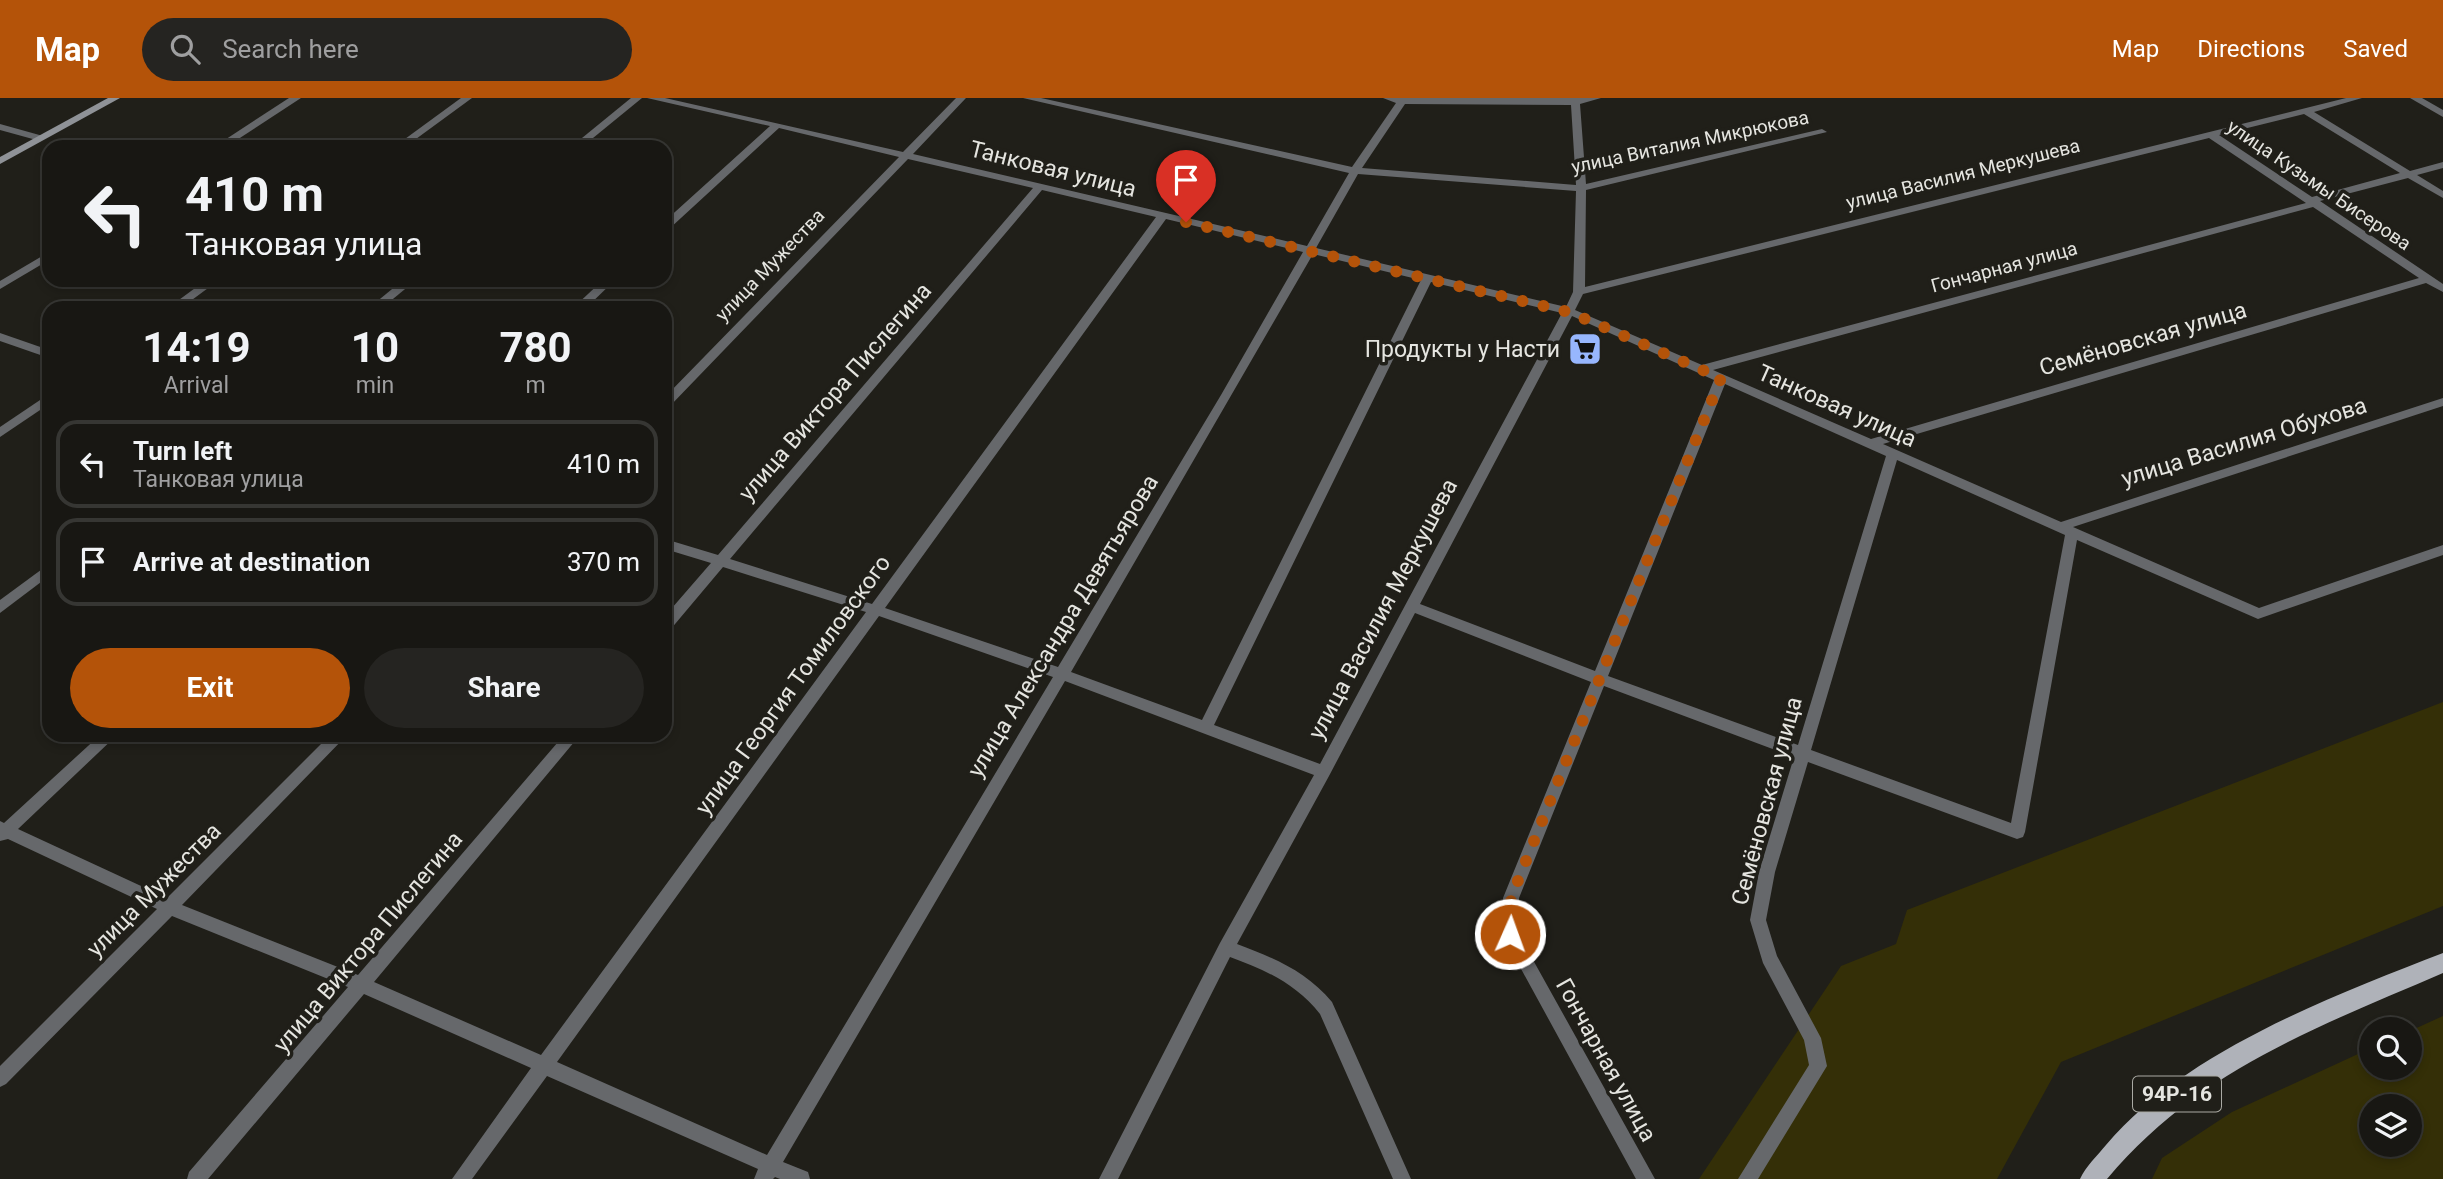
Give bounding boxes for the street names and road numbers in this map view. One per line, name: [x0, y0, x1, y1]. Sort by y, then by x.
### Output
street label: улица Виталия Микрюкова: [1569, 106, 1811, 178]
street label: улица Кузьмы Бисерова: [2223, 115, 2415, 255]
street label: улица Василия Меркушева: [1844, 134, 2082, 214]
street label: Танковая улица: [967, 135, 1139, 203]
street label: улица Мужества: [711, 204, 829, 326]
street label: Гончарная улица: [1928, 236, 2080, 298]
street label: улица Виктора Пислегина: [733, 278, 937, 506]
street label: Семёновская улица: [2036, 296, 2250, 382]
street label: Танковая улица: [1754, 359, 1920, 453]
street label: улица Василия Обухова: [2118, 392, 2370, 492]
street label: улица Александра Девятьярова: [962, 470, 1164, 782]
street label: улица Василия Меркушева: [1303, 474, 1463, 744]
street label: улица Георгия Томиловского: [690, 550, 896, 820]
street label: Семёновская улица: [1726, 694, 1808, 908]
street label: улица Мужества: [81, 817, 227, 963]
street label: улица Виктора Пислегина: [268, 826, 468, 1058]
street label: Гончарная улица: [1550, 974, 1662, 1146]
road number: 94Р-16: [2133, 1076, 2221, 1112]

